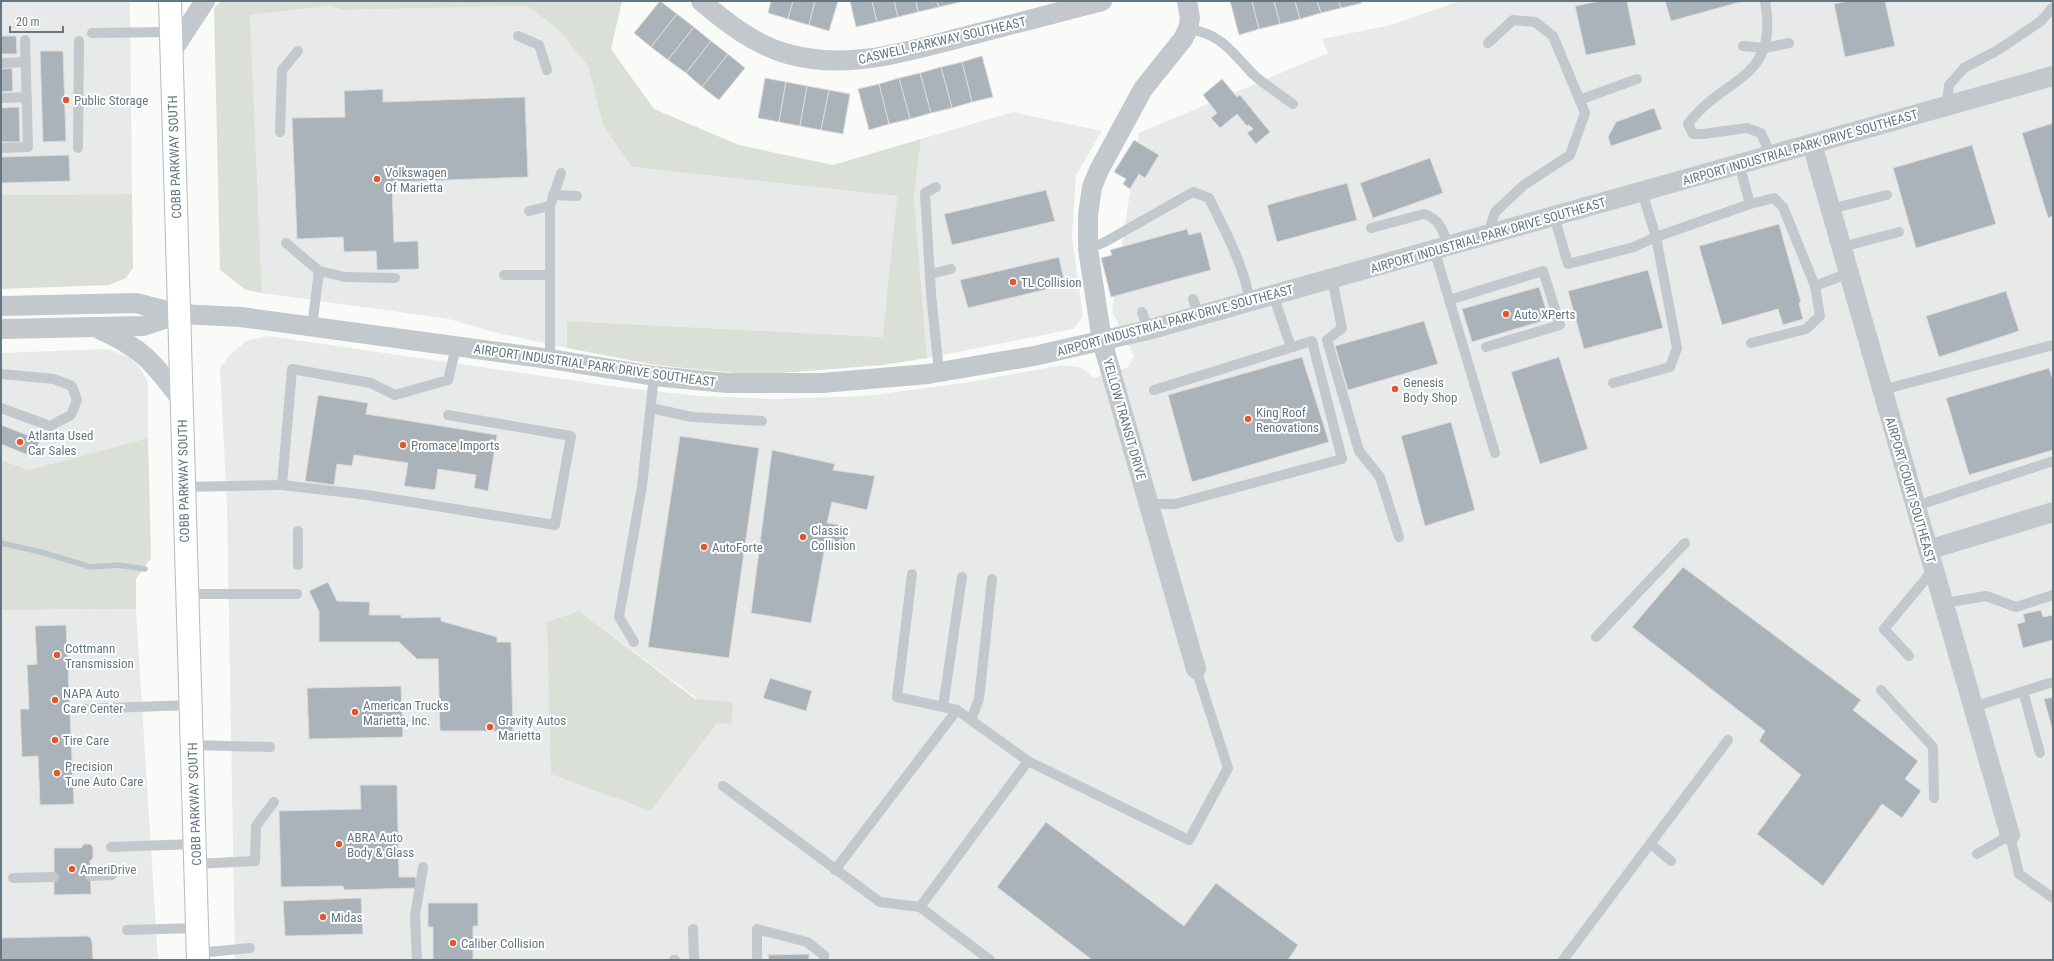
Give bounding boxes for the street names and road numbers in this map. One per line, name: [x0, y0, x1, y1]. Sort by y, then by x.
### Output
street label: CASWELL PARKWAY SOUTHEAST: [857, 14, 1028, 67]
street label: COBB PARKWAY SOUTH: [165, 95, 184, 219]
street label: AIRPORT INDUSTRIAL PARK DRIVE SOUTHEAST: [1681, 107, 1920, 188]
street label: AIRPORT INDUSTRIAL PARK DRIVE SOUTHEAST: [1369, 195, 1608, 276]
street label: AIRPORT INDUSTRIAL PARK DRIVE SOUTHEAST: [1055, 282, 1295, 359]
street label: AIRPORT INDUSTRIAL PARK DRIVE SOUTHEAST: [473, 341, 717, 390]
street label: YELLOW TRANSIT DRIVE: [1100, 357, 1149, 482]
street label: AIRPORT COURT SOUTHEAST: [1882, 415, 1939, 565]
street label: COBB PARKWAY SOUTH: [175, 419, 192, 543]
street label: COBB PARKWAY SOUTH: [185, 742, 204, 866]

